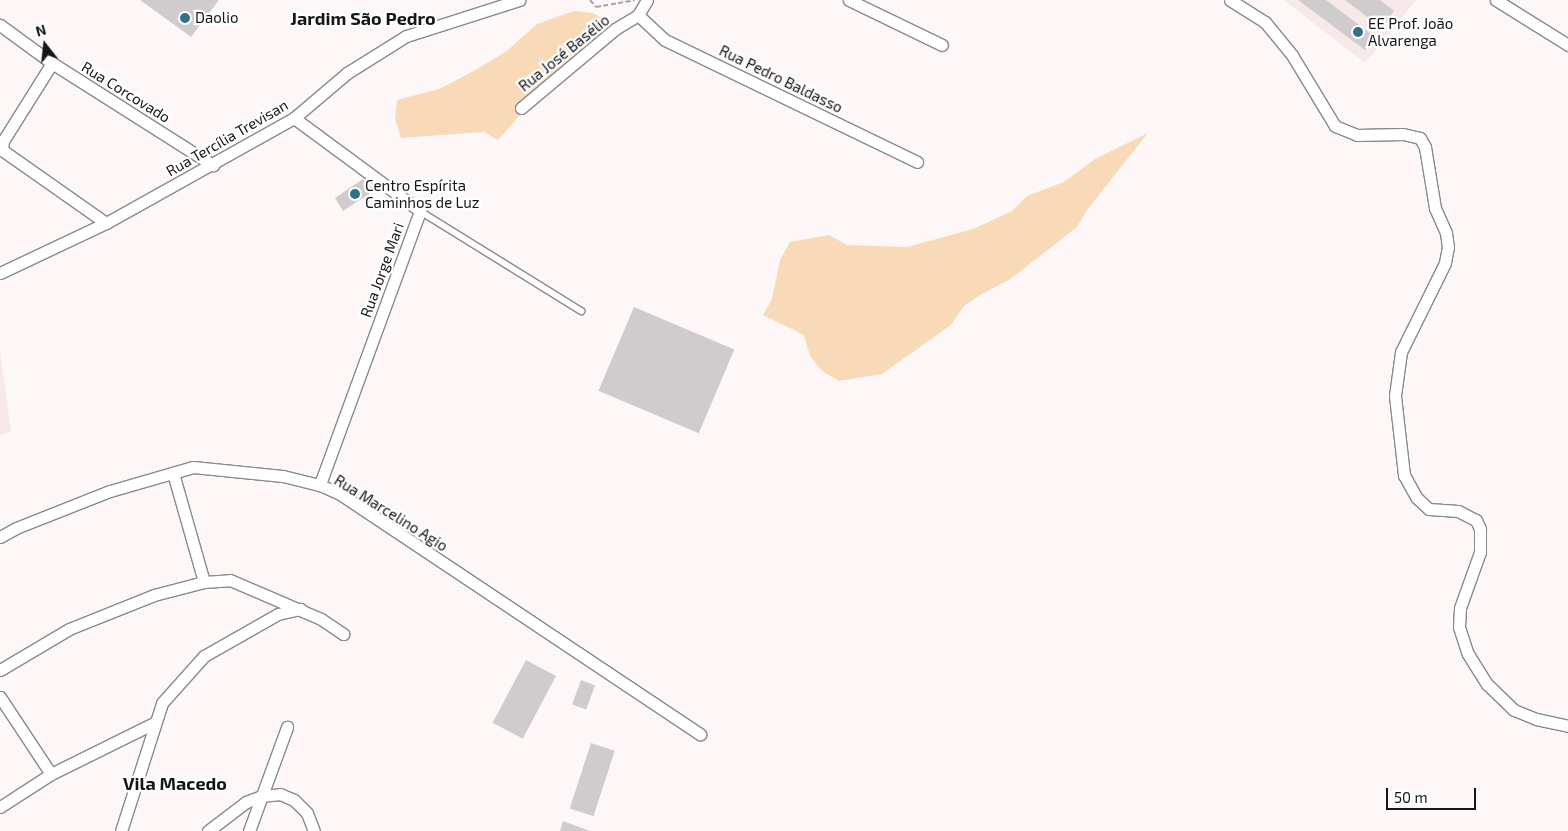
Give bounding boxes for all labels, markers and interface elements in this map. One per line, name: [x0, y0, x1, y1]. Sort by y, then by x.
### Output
district label: Jardim São Pedro: [290, 7, 436, 29]
place label: Daolio: [195, 9, 238, 27]
street label: Rua José Basélio: [515, 11, 613, 95]
marker: Daolio: [179, 12, 191, 24]
place label: EE Prof. João Alvarenga: [1368, 14, 1454, 49]
north arrow: [20, 20, 70, 70]
text: N: [34, 21, 48, 40]
marker: EE Prof. João Alvarenga: [1352, 26, 1364, 38]
street label: Rua Pedro Baldasso: [716, 41, 846, 117]
street label: Rua Corcovado: [78, 58, 174, 126]
street label: Rua Tercília Trevisan: [163, 96, 291, 180]
place label: Centro Espírita Caminhos de Luz: [365, 176, 479, 211]
marker: Centro Espírita Caminhos de Luz: [349, 188, 361, 200]
street label: Rua Jorge Mari: [356, 220, 408, 320]
street label: Rua Marcelino Agio: [331, 471, 451, 555]
district label: Vila Macedo: [123, 772, 227, 794]
scale bar: [1388, 778, 1478, 810]
text: 50 m: [1394, 788, 1428, 806]

